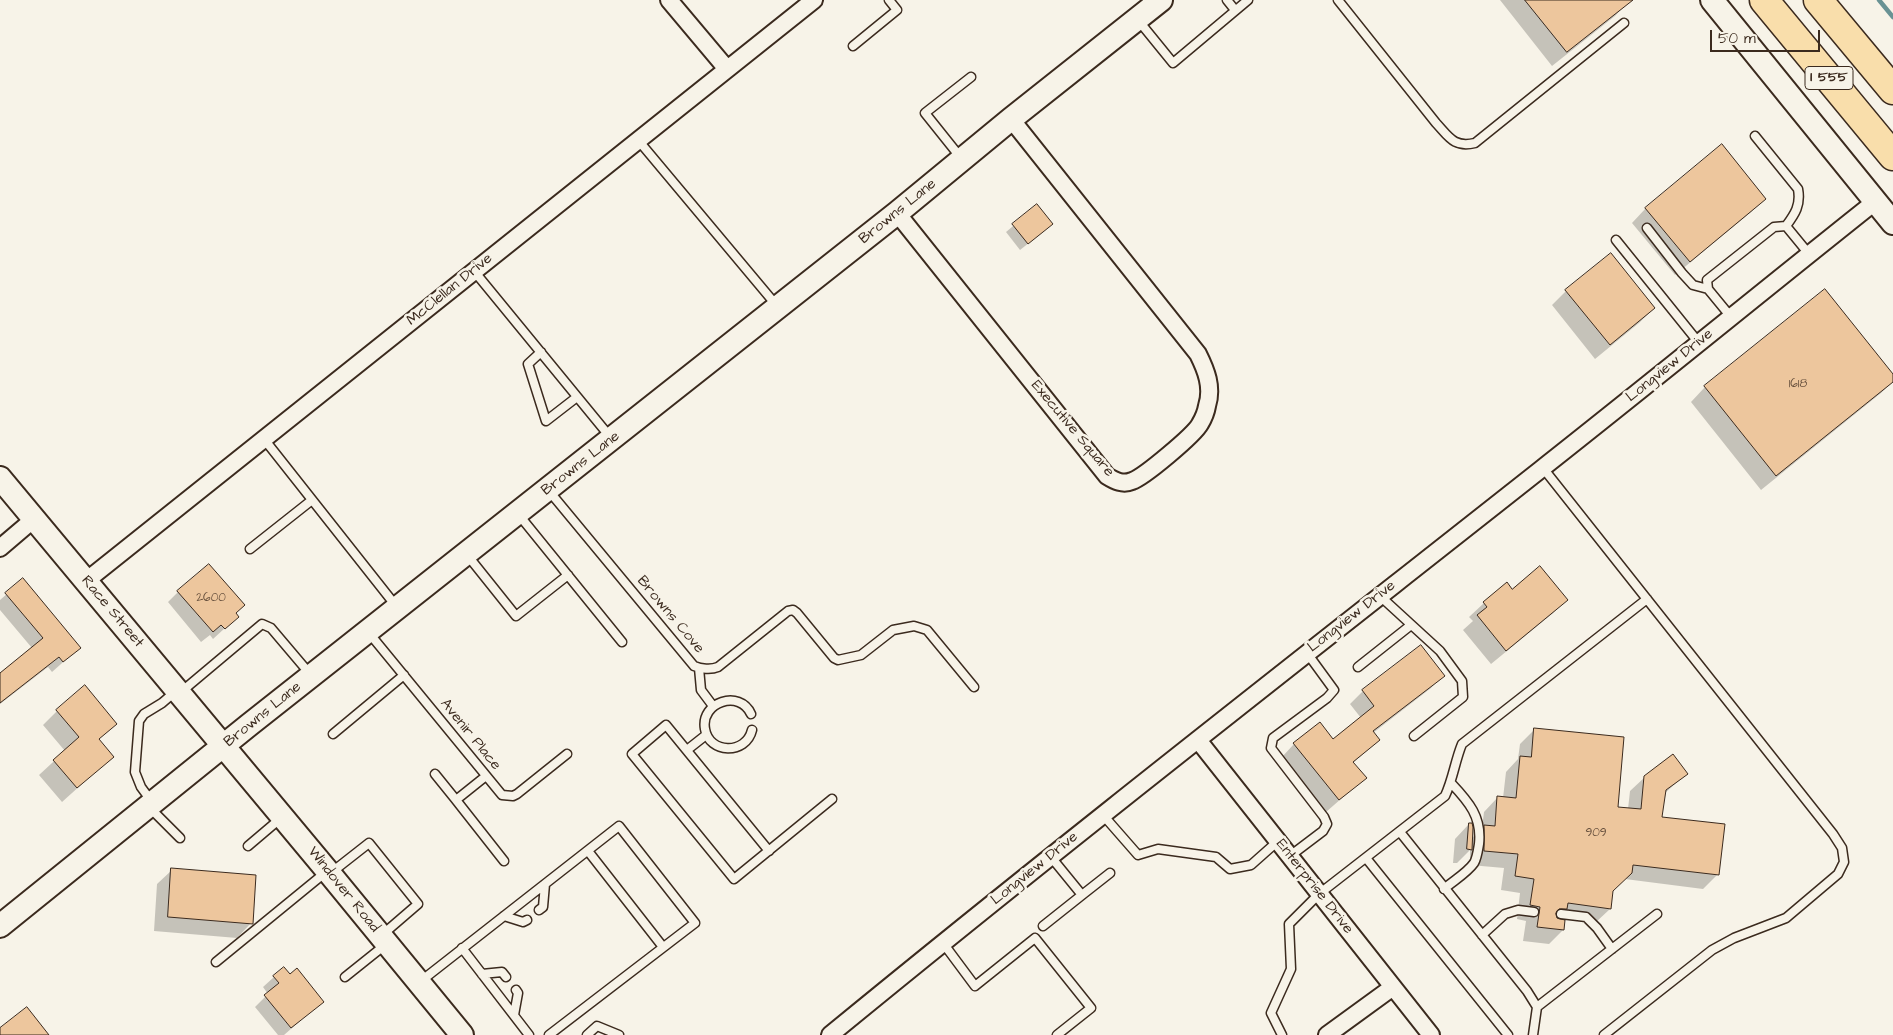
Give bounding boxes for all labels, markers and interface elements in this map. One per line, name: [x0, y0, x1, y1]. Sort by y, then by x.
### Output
scale bar: [1713, 20, 1823, 52]
text: 50 m: [1718, 28, 1756, 49]
road number: I 555: [1805, 66, 1853, 90]
street label: Browns Lane: [856, 175, 940, 249]
street label: McClellan Drive: [404, 250, 496, 330]
street label: Longview Drive: [1623, 325, 1717, 407]
street label: Executive Square: [1026, 377, 1118, 481]
house number: 1618: [1789, 377, 1807, 391]
street label: Browns Lane: [538, 428, 624, 500]
street label: Race Street: [77, 572, 147, 652]
street label: Browns Cove: [632, 573, 708, 657]
street label: Longview Drive: [1304, 577, 1400, 657]
house number: 2600: [196, 591, 226, 605]
street label: Browns Lane: [221, 678, 305, 752]
street label: Avenir Place: [436, 696, 504, 774]
house number: 909: [1585, 826, 1607, 840]
street label: Longview Drive: [988, 828, 1082, 910]
street label: Enterprise Drive: [1271, 836, 1357, 938]
street label: Windover Road: [303, 844, 383, 936]

